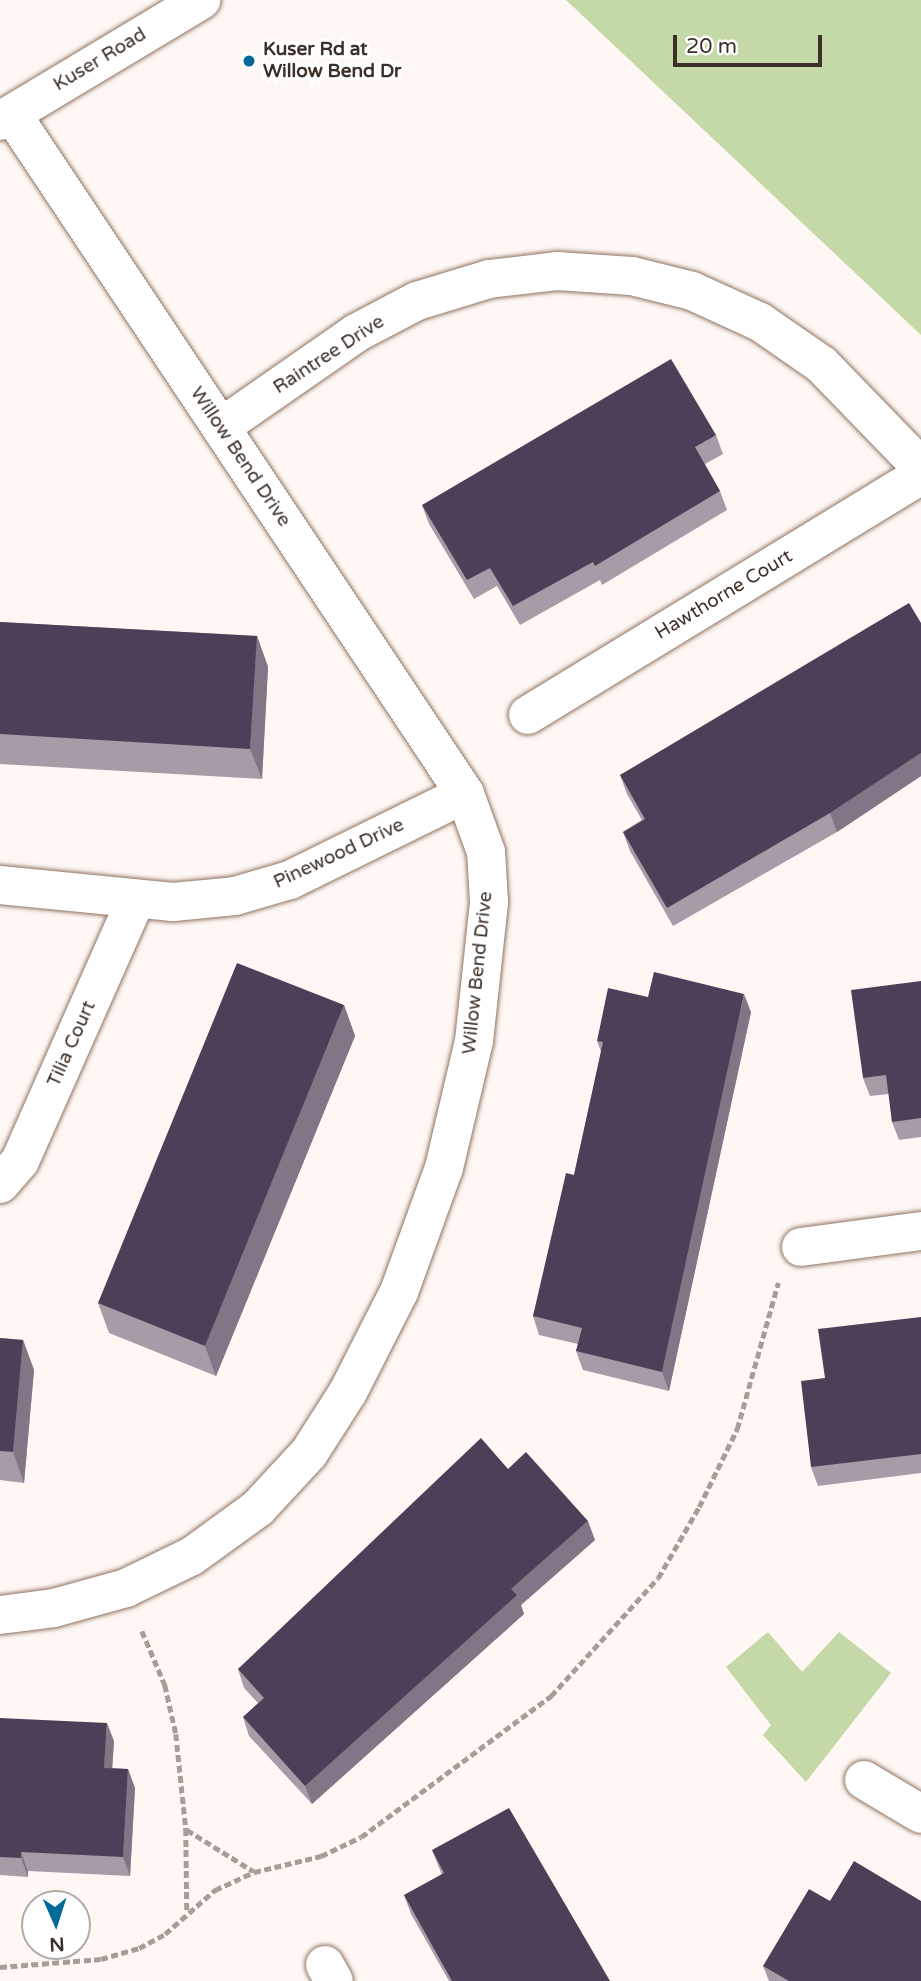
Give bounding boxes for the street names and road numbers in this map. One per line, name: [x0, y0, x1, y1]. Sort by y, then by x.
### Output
street label: Kuser Road: [49, 23, 151, 97]
street label: Raintree Drive: [269, 311, 389, 399]
street label: Willow Bend Drive: [185, 383, 295, 531]
street label: Hawthorne Court: [651, 545, 797, 645]
street label: Pinewood Drive: [270, 814, 408, 894]
street label: Willow Bend Drive: [458, 890, 498, 1056]
street label: Tilia Court: [43, 997, 101, 1091]

